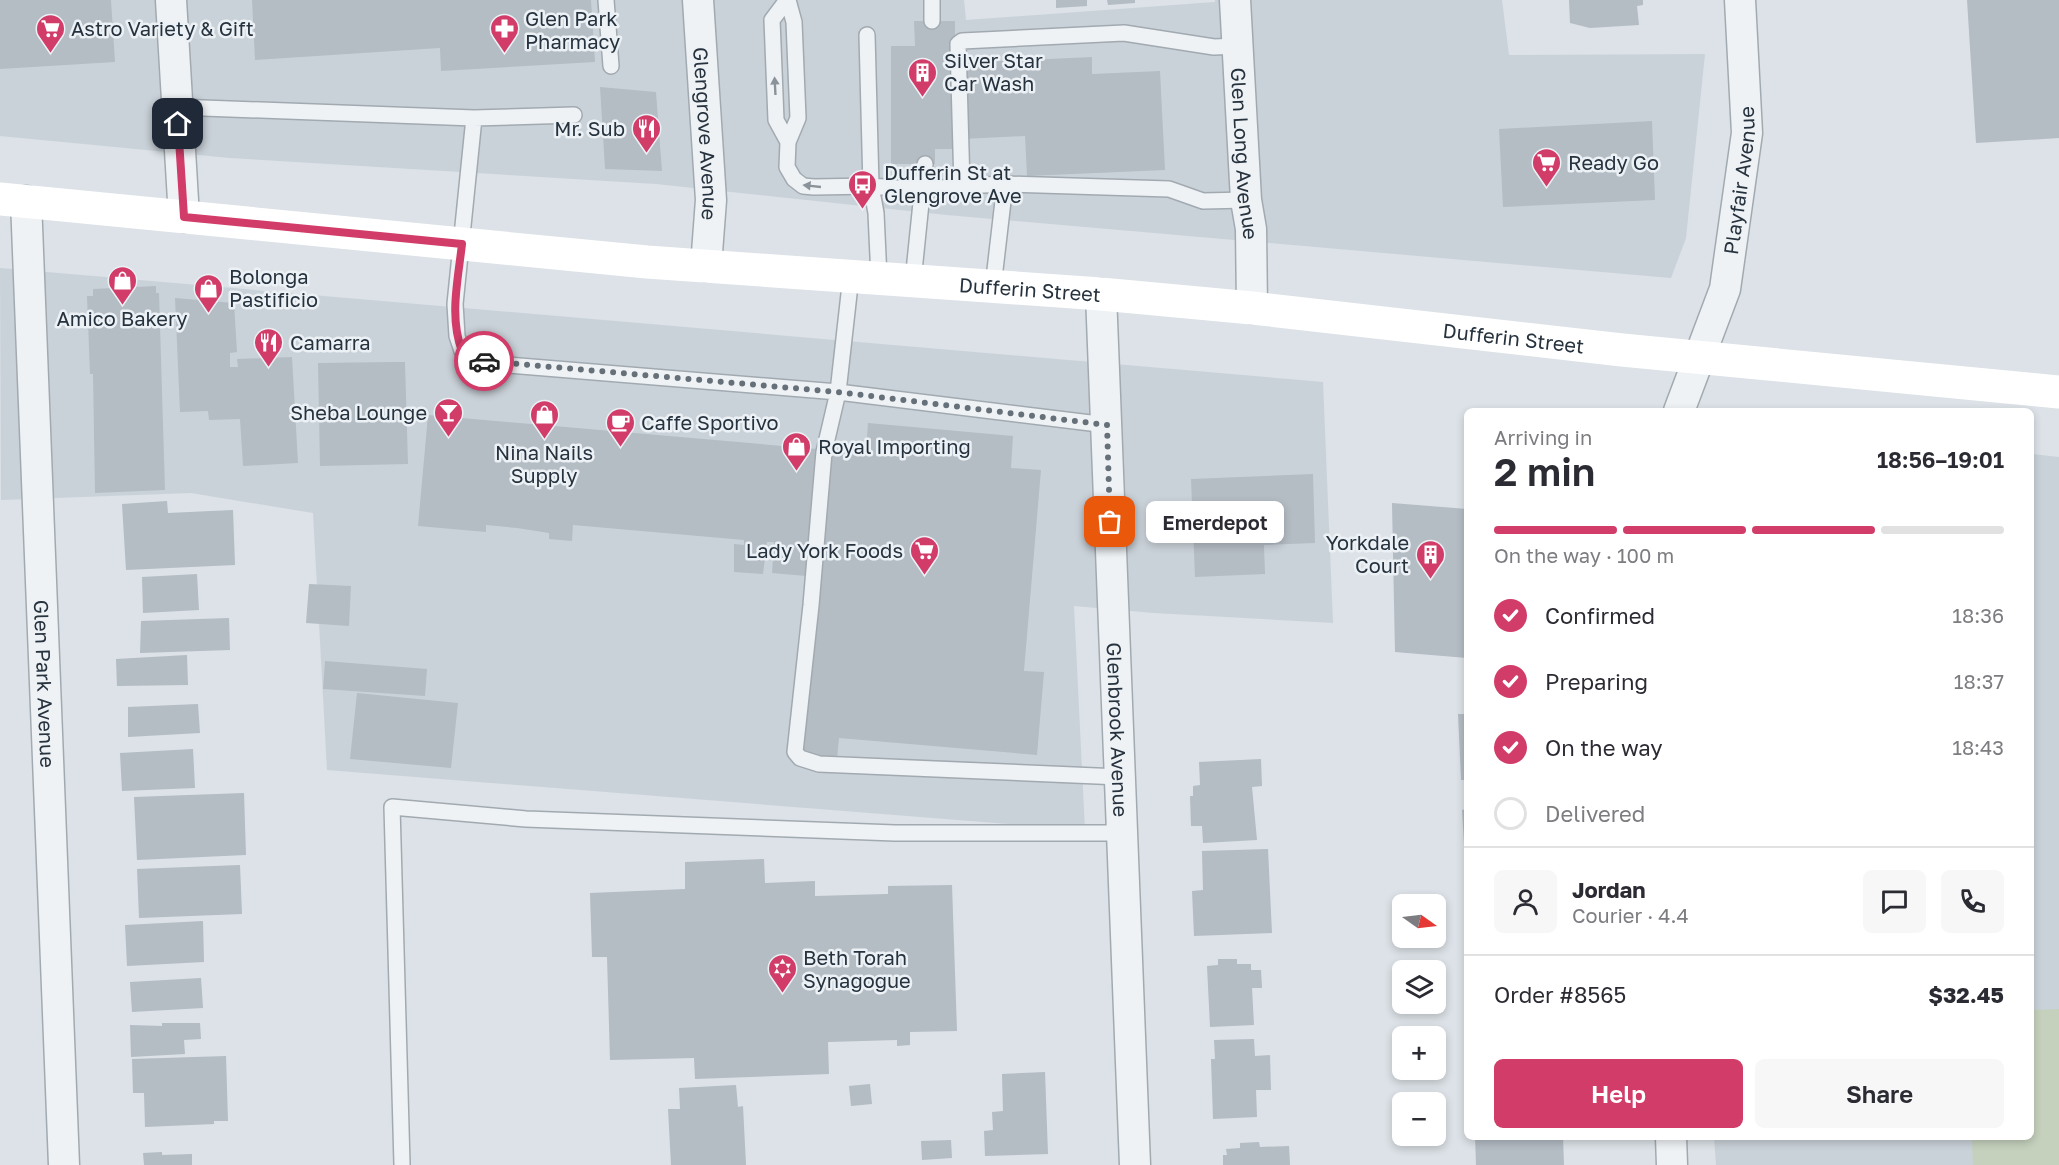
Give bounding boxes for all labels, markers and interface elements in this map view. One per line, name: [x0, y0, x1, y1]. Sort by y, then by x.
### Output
place label: Glen Park Pharmacy: [525, 6, 620, 53]
supermarket icon: Astro Variety & Gift: [34, 12, 66, 54]
pharmacy icon: Glen Park Pharmacy: [488, 13, 520, 55]
place label: Astro Variety & Gift: [71, 16, 254, 40]
street label: Glengrove Avenue: [689, 46, 723, 221]
place label: Silver Star Car Wash: [944, 48, 1043, 95]
building icon: Silver Star Car Wash: [907, 56, 939, 98]
street label: Glen Long Avenue: [1227, 67, 1263, 240]
one-way arrow: [770, 77, 779, 96]
pin: [152, 98, 203, 149]
street label: Playfair Avenue: [1718, 106, 1759, 256]
icon: home: [161, 107, 194, 140]
restaurant icon: Mr. Sub: [630, 112, 662, 154]
place label: Mr. Sub: [554, 116, 625, 140]
supermarket icon: Ready Go: [1531, 146, 1563, 188]
place label: Ready Go: [1568, 150, 1659, 174]
place label: Dufferin St at Glengrove Ave: [884, 160, 1022, 207]
bus stop icon: Dufferin St at Glengrove Ave: [847, 168, 879, 210]
one-way arrow: [803, 181, 822, 191]
shop icon: Amico Bakery: [106, 264, 138, 306]
place label: Bolonga Pastificio: [229, 264, 318, 311]
shop icon: Bolonga Pastificio: [192, 272, 224, 314]
street label: Dufferin Street: [958, 272, 1102, 306]
place label: Amico Bakery: [56, 306, 188, 330]
street label: Dufferin Street: [1442, 318, 1585, 358]
restaurant icon: Camarra: [253, 326, 285, 368]
place label: Camarra: [290, 330, 371, 354]
courier: [454, 331, 514, 391]
icon: car: [468, 345, 501, 378]
bar icon: Sheba Lounge: [432, 396, 464, 438]
shop icon: Nina Nails Supply: [528, 398, 560, 440]
place label: Sheba Lounge: [290, 400, 427, 424]
cafe icon: Caffe Sportivo: [604, 406, 636, 448]
place label: Caffe Sportivo: [641, 410, 779, 434]
text: Arriving in: [1494, 425, 1592, 449]
shop icon: Royal Importing: [781, 430, 813, 472]
place label: Royal Importing: [818, 434, 971, 458]
place label: Nina Nails Supply: [495, 440, 593, 487]
text: 18:56–19:01: [1877, 446, 2004, 473]
text: 2 min: [1494, 448, 1595, 495]
pin: [1084, 496, 1135, 547]
callout: Emerdepot: [1146, 501, 1284, 543]
icon: bag: [1093, 505, 1126, 538]
text: Emerdepot: [1162, 510, 1268, 534]
place label: Yorkdale Court: [1326, 530, 1409, 577]
supermarket icon: Lady York Foods: [908, 534, 940, 576]
place label: Lady York Foods: [746, 538, 903, 562]
building icon: Yorkdale Court: [1414, 538, 1446, 580]
text: On the way · 100 m: [1494, 543, 1674, 567]
street label: Glen Park Avenue: [30, 599, 60, 768]
icon: check: [1494, 599, 1527, 632]
text: Confirmed: [1545, 602, 1655, 629]
text: 18:36: [1952, 603, 2004, 627]
street label: Glenbrook Avenue: [1103, 642, 1133, 818]
icon: check: [1494, 665, 1527, 698]
text: Preparing: [1545, 668, 1648, 695]
text: 18:37: [1954, 669, 2004, 693]
icon: check: [1494, 731, 1527, 764]
text: On the way: [1545, 734, 1663, 761]
text: 18:43: [1952, 735, 2004, 759]
text: Delivered: [1545, 800, 1645, 827]
button: person: [1494, 870, 1557, 933]
button: chat: [1863, 870, 1926, 933]
button: phone: [1941, 870, 2004, 933]
text: Jordan: [1572, 876, 1646, 903]
north arrow: [1392, 894, 1446, 948]
map controls: [1392, 894, 1446, 1146]
text: Courier · 4.4: [1572, 903, 1689, 927]
place label: Beth Torah Synagogue: [803, 945, 911, 992]
synagogue icon: Beth Torah Synagogue: [766, 952, 798, 994]
button: layers: [1392, 960, 1446, 1014]
text: Order #8565: [1494, 981, 1626, 1008]
text: $32.45: [1928, 981, 2004, 1008]
button: +: [1392, 1026, 1446, 1080]
button: Help: [1494, 1059, 1743, 1128]
button: Share: [1755, 1059, 2004, 1128]
button: −: [1392, 1092, 1446, 1146]

